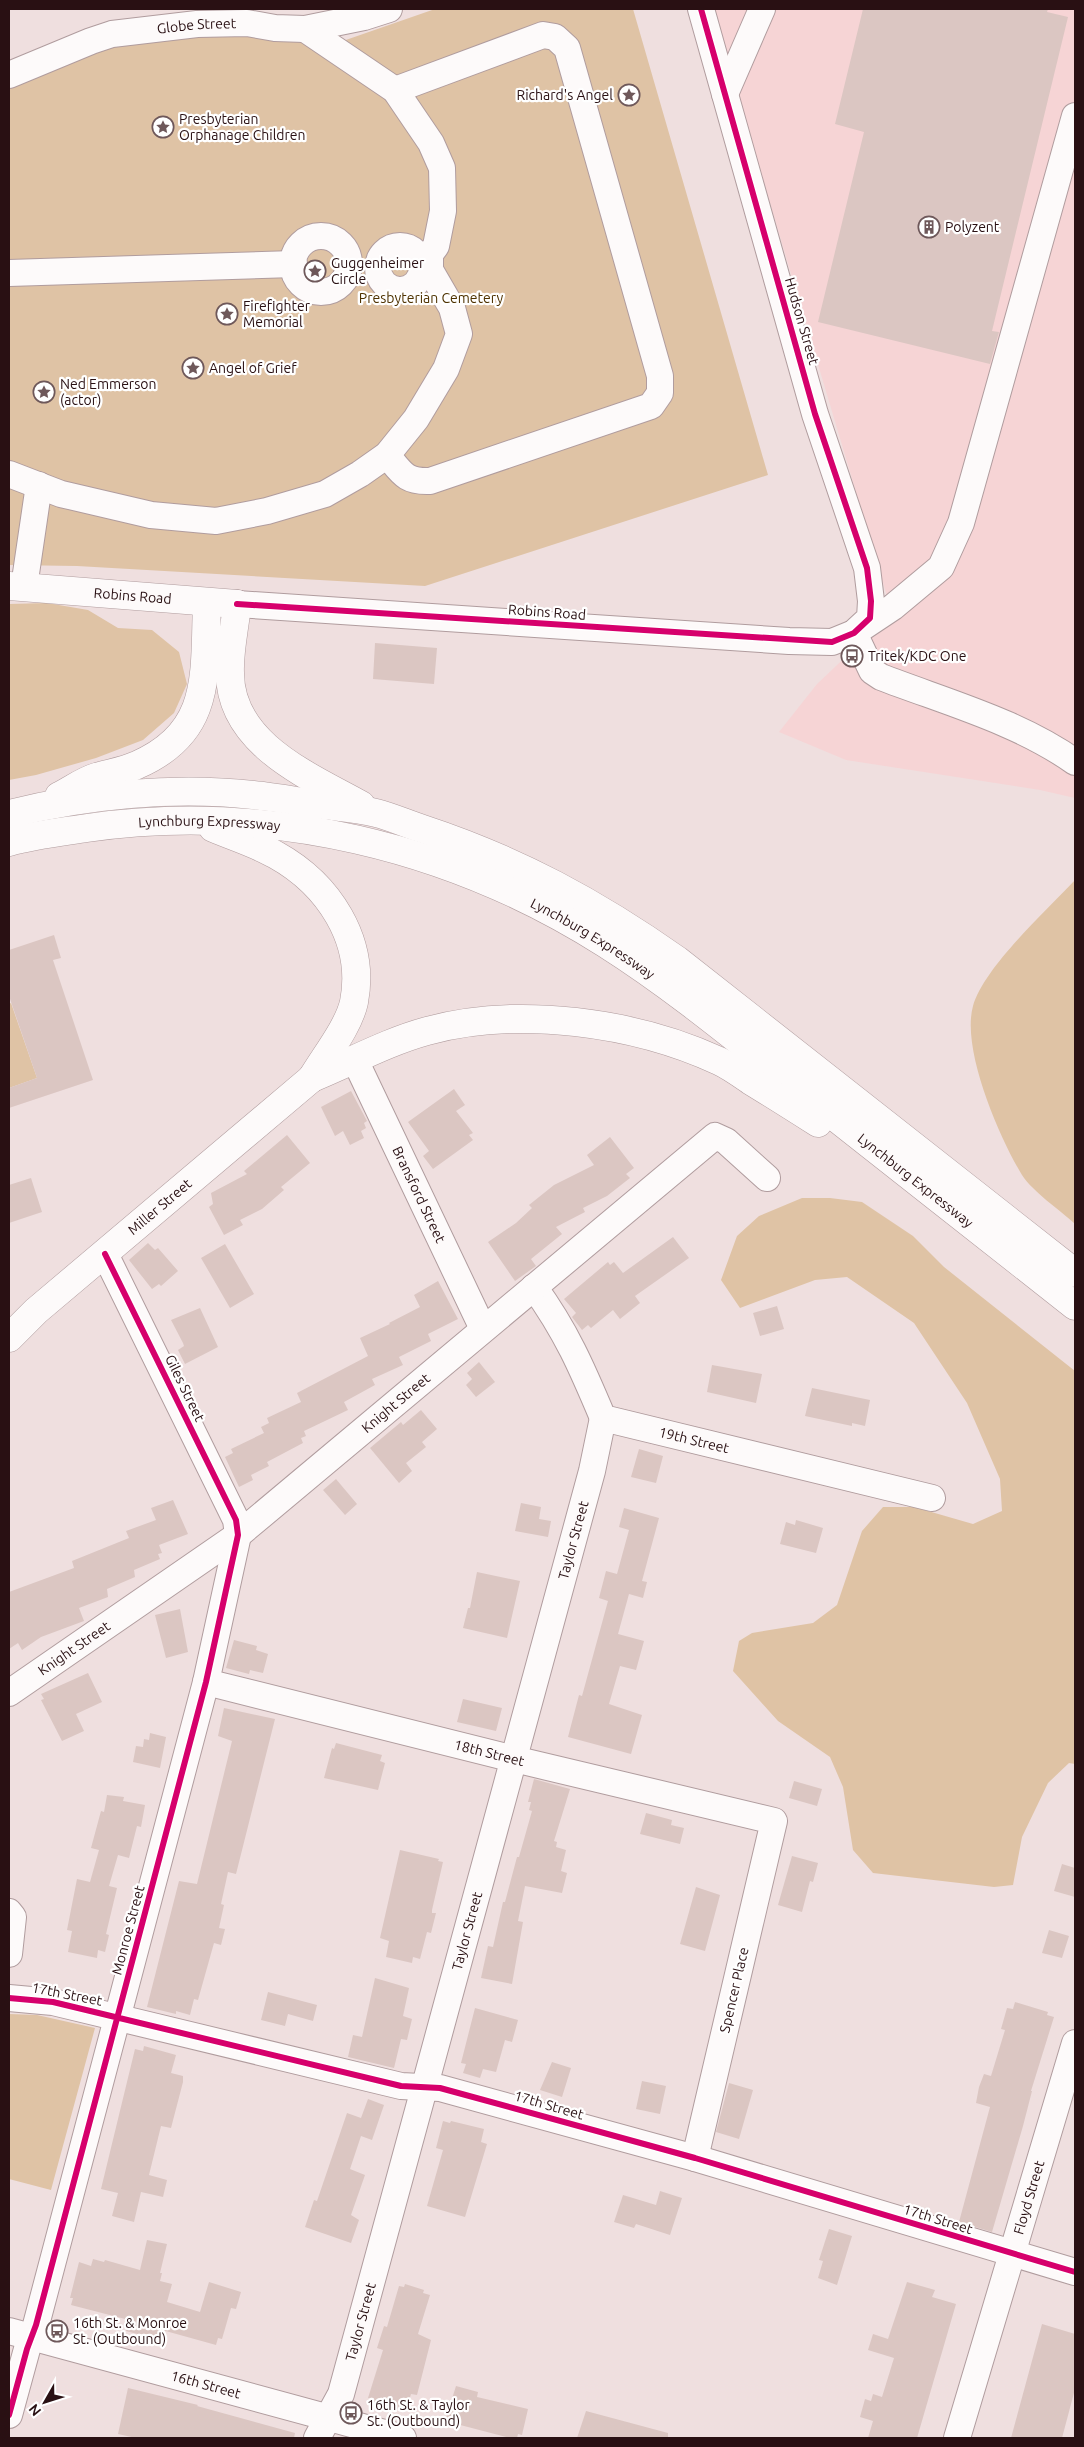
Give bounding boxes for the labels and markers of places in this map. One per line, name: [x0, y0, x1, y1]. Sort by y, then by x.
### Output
place icon: Richard's Angel: [617, 83, 641, 107]
place label: Richard's Angel: [516, 87, 613, 103]
place label: Presbyterian Orphanage Children: [179, 111, 306, 143]
place icon: Presbyterian Orphanage Children: [151, 115, 175, 139]
building icon: Polyzent: [917, 215, 941, 239]
place label: Polyzent: [945, 219, 1000, 235]
place label: Guggenheimer Circle: [331, 255, 425, 287]
place icon: Guggenheimer Circle: [303, 259, 327, 283]
place label: Firefighter Memorial: [243, 298, 311, 330]
place icon: Firefighter Memorial: [215, 302, 239, 326]
place icon: Angel of Grief: [181, 356, 205, 380]
place label: Angel of Grief: [209, 360, 297, 376]
place label: Ned Emmerson (actor): [60, 376, 156, 408]
place icon: Ned Emmerson (actor): [32, 380, 56, 404]
bus stop icon: Tritek/KDC One: [840, 644, 864, 668]
place label: Tritek/KDC One: [868, 648, 966, 664]
place label: 16th St. & Monroe St. (Outbound): [73, 2315, 187, 2347]
bus stop icon: 16th St. & Monroe St. (Outbound): [45, 2319, 69, 2343]
place label: 16th St. & Taylor St. (Outbound): [367, 2397, 471, 2429]
bus stop icon: 16th St. & Taylor St. (Outbound): [339, 2401, 363, 2425]

